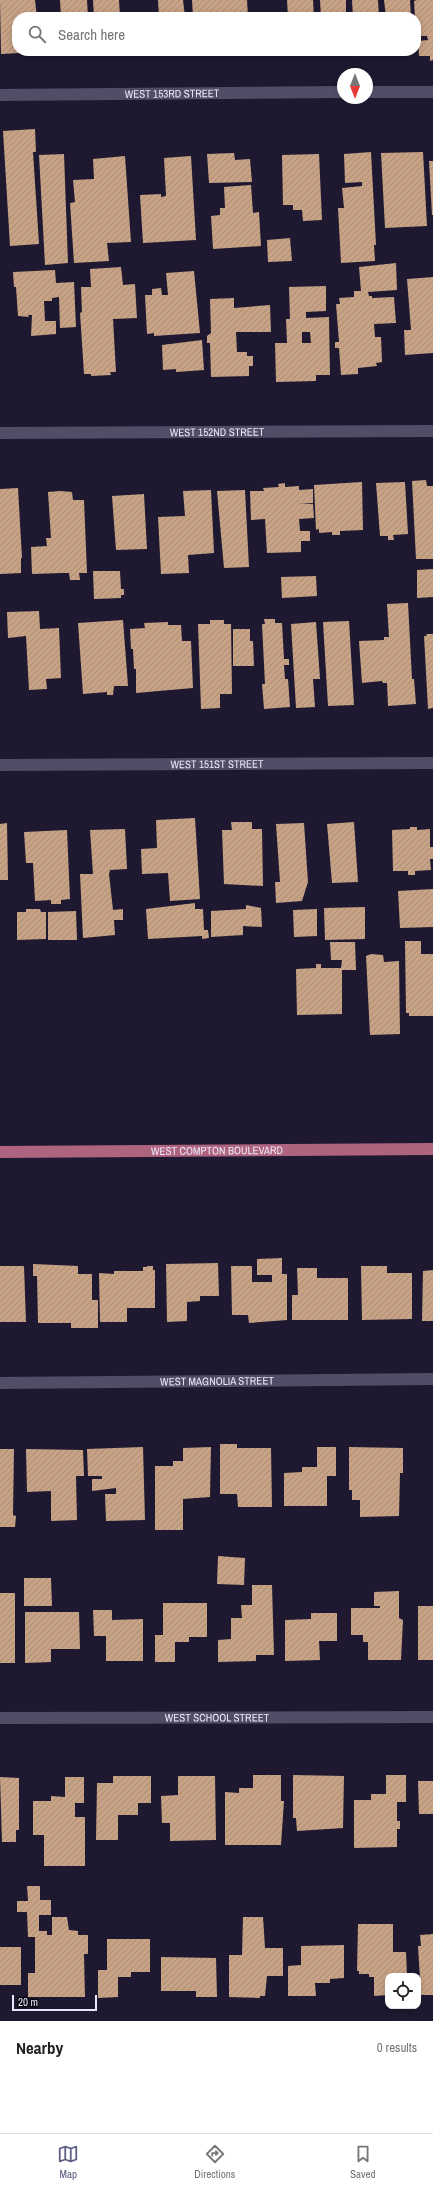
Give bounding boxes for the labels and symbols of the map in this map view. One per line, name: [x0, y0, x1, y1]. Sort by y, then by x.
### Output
north arrow: [337, 68, 373, 104]
street label: WEST 153RD STREET: [125, 86, 220, 101]
street label: WEST 152ND STREET: [170, 425, 265, 439]
street label: WEST 151ST STREET: [170, 757, 264, 771]
street label: WEST COMPTON BOULEVARD: [151, 1143, 283, 1158]
street label: WEST MAGNOLIA STREET: [160, 1373, 274, 1389]
street label: WEST SCHOOL STREET: [165, 1710, 270, 1725]
scale bar: [12, 1993, 97, 2012]

